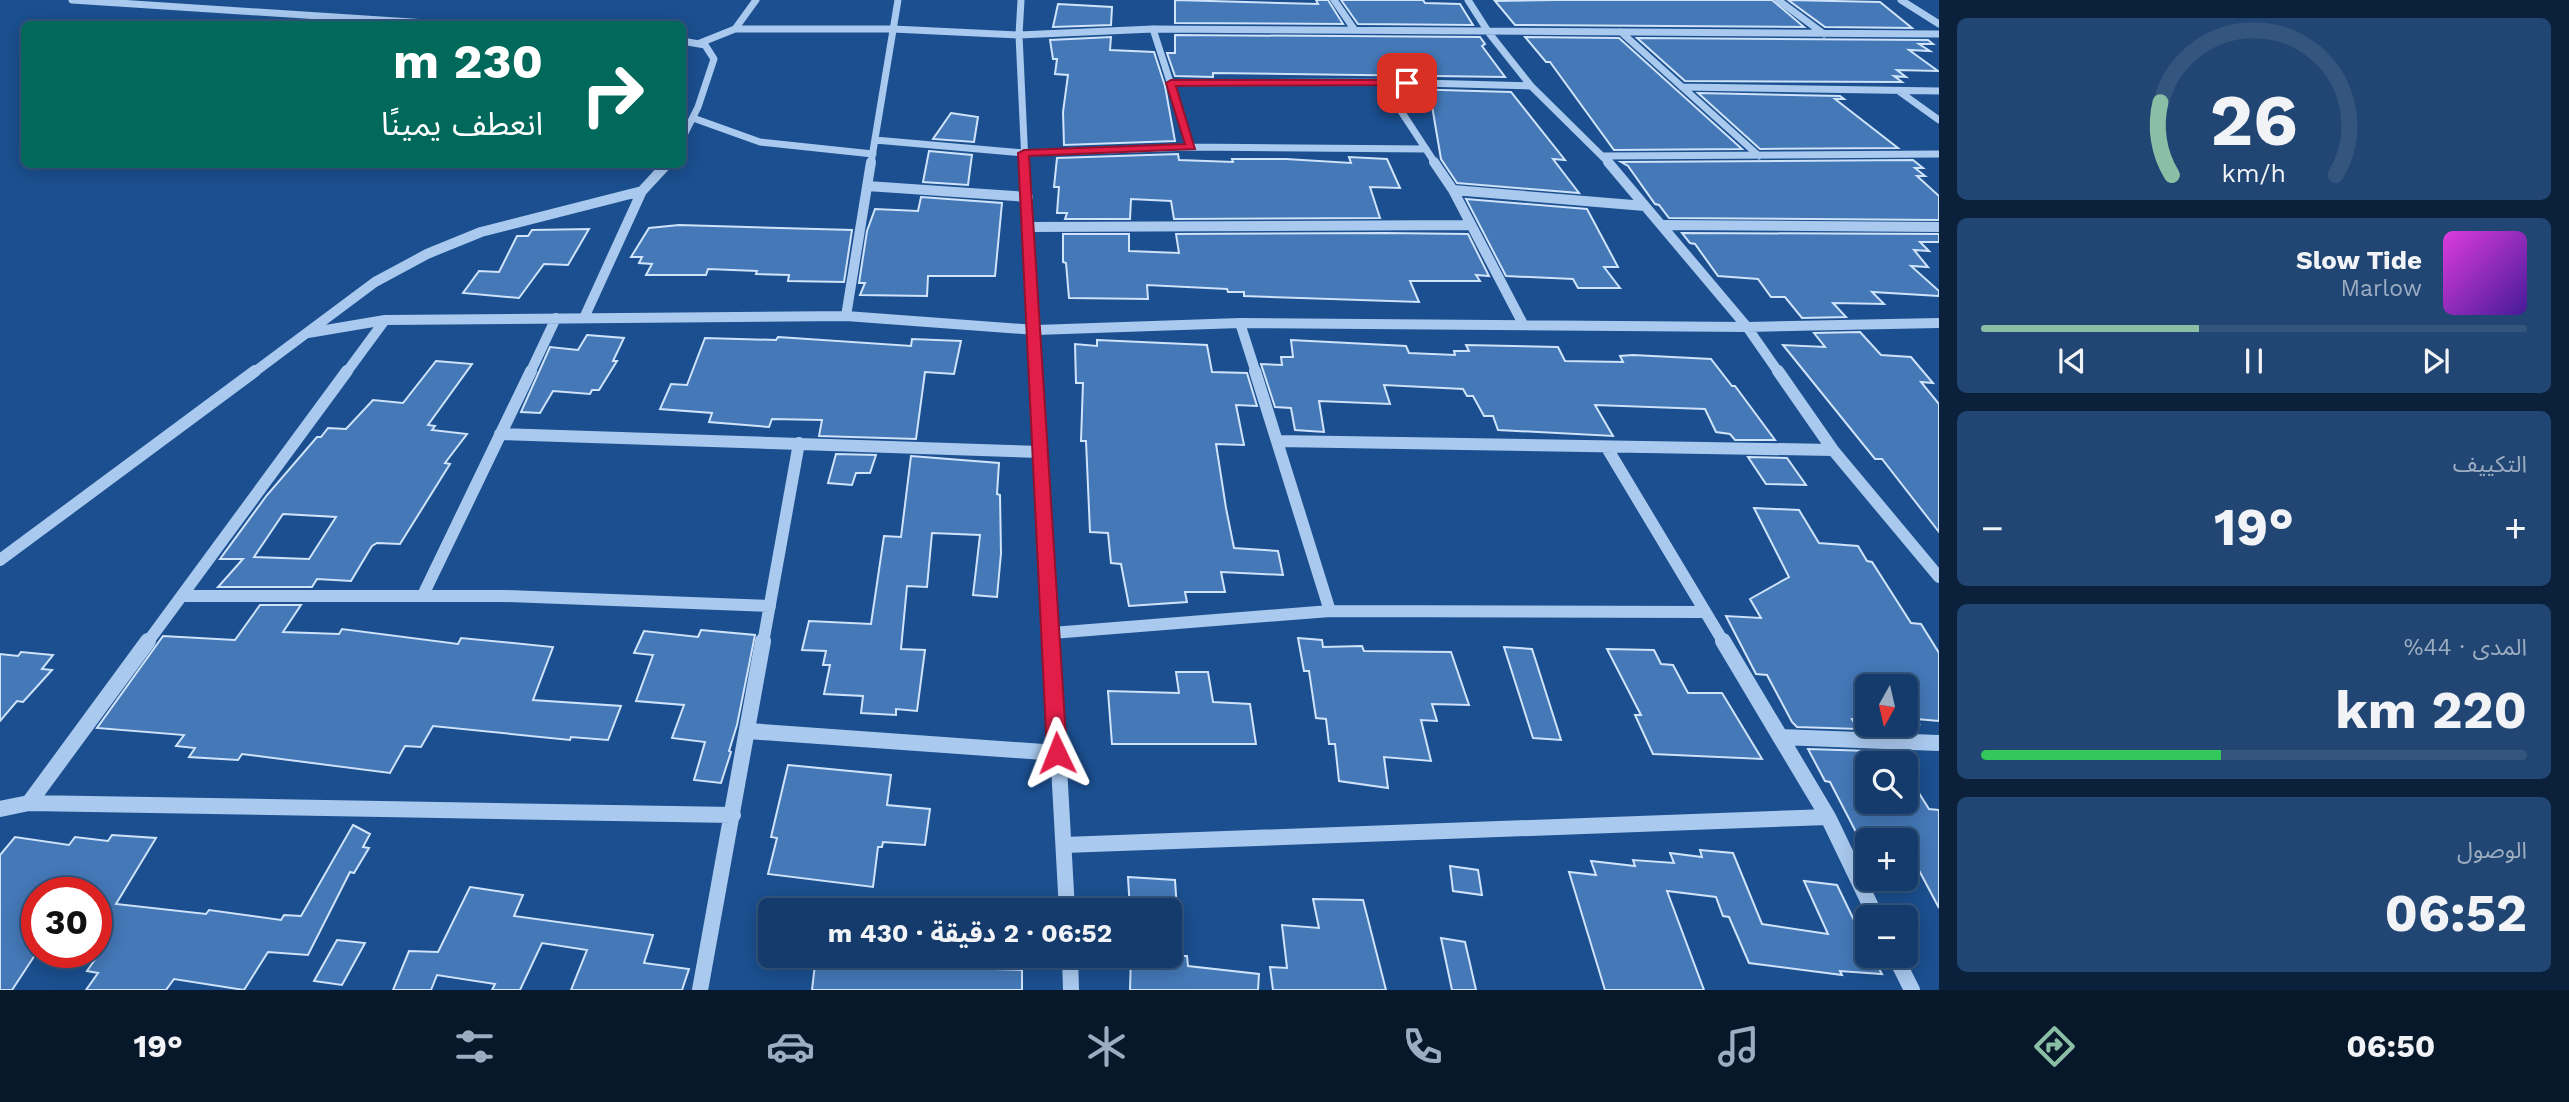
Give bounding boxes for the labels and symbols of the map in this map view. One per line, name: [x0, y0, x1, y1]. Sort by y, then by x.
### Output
pin: [1377, 53, 1437, 113]
north arrow: [1855, 674, 1918, 737]
position arrow: [1020, 716, 1094, 790]
speed limit sign: 30: [21, 877, 112, 968]

